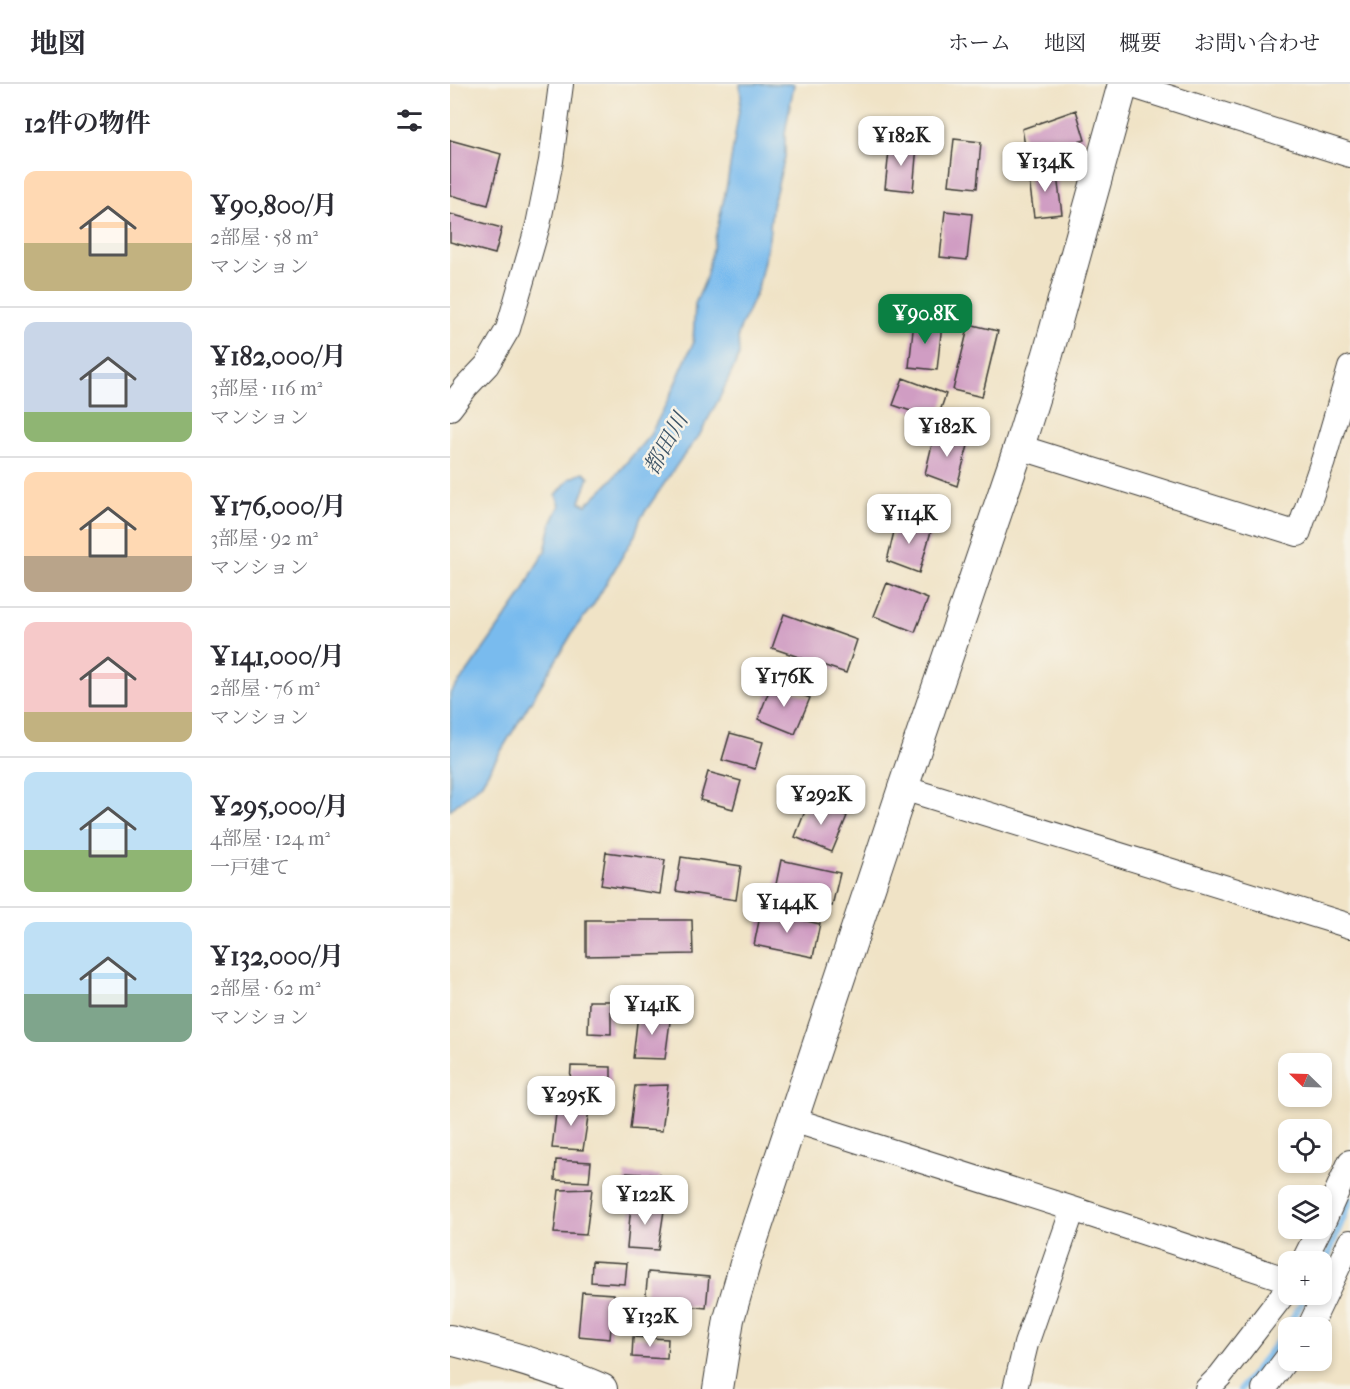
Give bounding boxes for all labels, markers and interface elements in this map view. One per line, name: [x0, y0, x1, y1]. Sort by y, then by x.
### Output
text: 地図: [30, 27, 86, 60]
text: ホーム: [948, 31, 1011, 55]
text: 地図: [1044, 31, 1086, 55]
text: 概要: [1119, 31, 1161, 55]
text: お問い合わせ: [1194, 31, 1320, 55]
icon: filters: [393, 104, 426, 137]
text: 12件の物件: [24, 108, 151, 139]
pin: ¥182K: [859, 116, 943, 167]
text: ¥182K: [872, 124, 930, 147]
pin: ¥134K: [1003, 142, 1087, 193]
text: ¥134K: [1016, 150, 1074, 173]
text: ¥90,800/月: [210, 190, 338, 221]
icon: home: [72, 195, 144, 267]
text: 2部屋 · 58 m²: [210, 226, 318, 249]
text: マンション: [210, 255, 309, 278]
pin: ¥90.8K: [876, 294, 974, 345]
text: ¥90.8K: [892, 302, 958, 325]
text: ¥182,000/月: [210, 341, 347, 372]
icon: home: [72, 346, 144, 418]
text: 3部屋 · 116 m²: [210, 377, 322, 400]
text: マンション: [210, 406, 309, 429]
water label: 都田川: [639, 407, 694, 479]
pin: ¥182K: [905, 407, 989, 458]
text: ¥182K: [918, 415, 976, 438]
text: ¥176,000/月: [210, 491, 347, 522]
pin: ¥114K: [867, 494, 951, 545]
icon: home: [72, 496, 144, 568]
text: ¥114K: [881, 502, 937, 525]
text: 3部屋 · 92 m²: [210, 527, 318, 550]
text: マンション: [210, 556, 309, 579]
text: ¥141,000/月: [210, 641, 345, 672]
icon: home: [72, 646, 144, 718]
pin: ¥176K: [742, 657, 826, 708]
text: ¥176K: [755, 665, 813, 688]
text: 2部屋 · 76 m²: [210, 677, 320, 700]
text: マンション: [210, 706, 309, 729]
pin: ¥292K: [779, 775, 863, 826]
text: ¥292K: [790, 783, 852, 806]
text: ¥295,000/月: [210, 791, 349, 822]
icon: home: [72, 796, 144, 868]
text: 4部屋 · 124 m²: [210, 827, 330, 850]
text: 一戸建て: [210, 856, 290, 879]
pin: ¥144K: [745, 883, 829, 934]
text: ¥144K: [757, 891, 817, 914]
text: ¥132,000/月: [210, 941, 344, 972]
icon: home: [72, 946, 144, 1018]
text: 2部屋 · 62 m²: [210, 977, 321, 1000]
pin: ¥141K: [610, 985, 694, 1036]
text: ¥141K: [624, 993, 680, 1016]
text: マンション: [210, 1006, 309, 1029]
north arrow: [1278, 1053, 1332, 1107]
map controls: [1278, 1053, 1332, 1371]
pin: ¥295K: [529, 1076, 613, 1127]
text: ¥295K: [541, 1084, 601, 1107]
button: locate: [1278, 1119, 1332, 1173]
pin: ¥122K: [603, 1175, 687, 1226]
text: ¥122K: [616, 1183, 674, 1206]
button: layers: [1278, 1185, 1332, 1239]
button: +: [1278, 1251, 1332, 1305]
pin: ¥132K: [608, 1297, 692, 1348]
text: ¥132K: [622, 1305, 678, 1328]
button: −: [1278, 1317, 1332, 1371]

